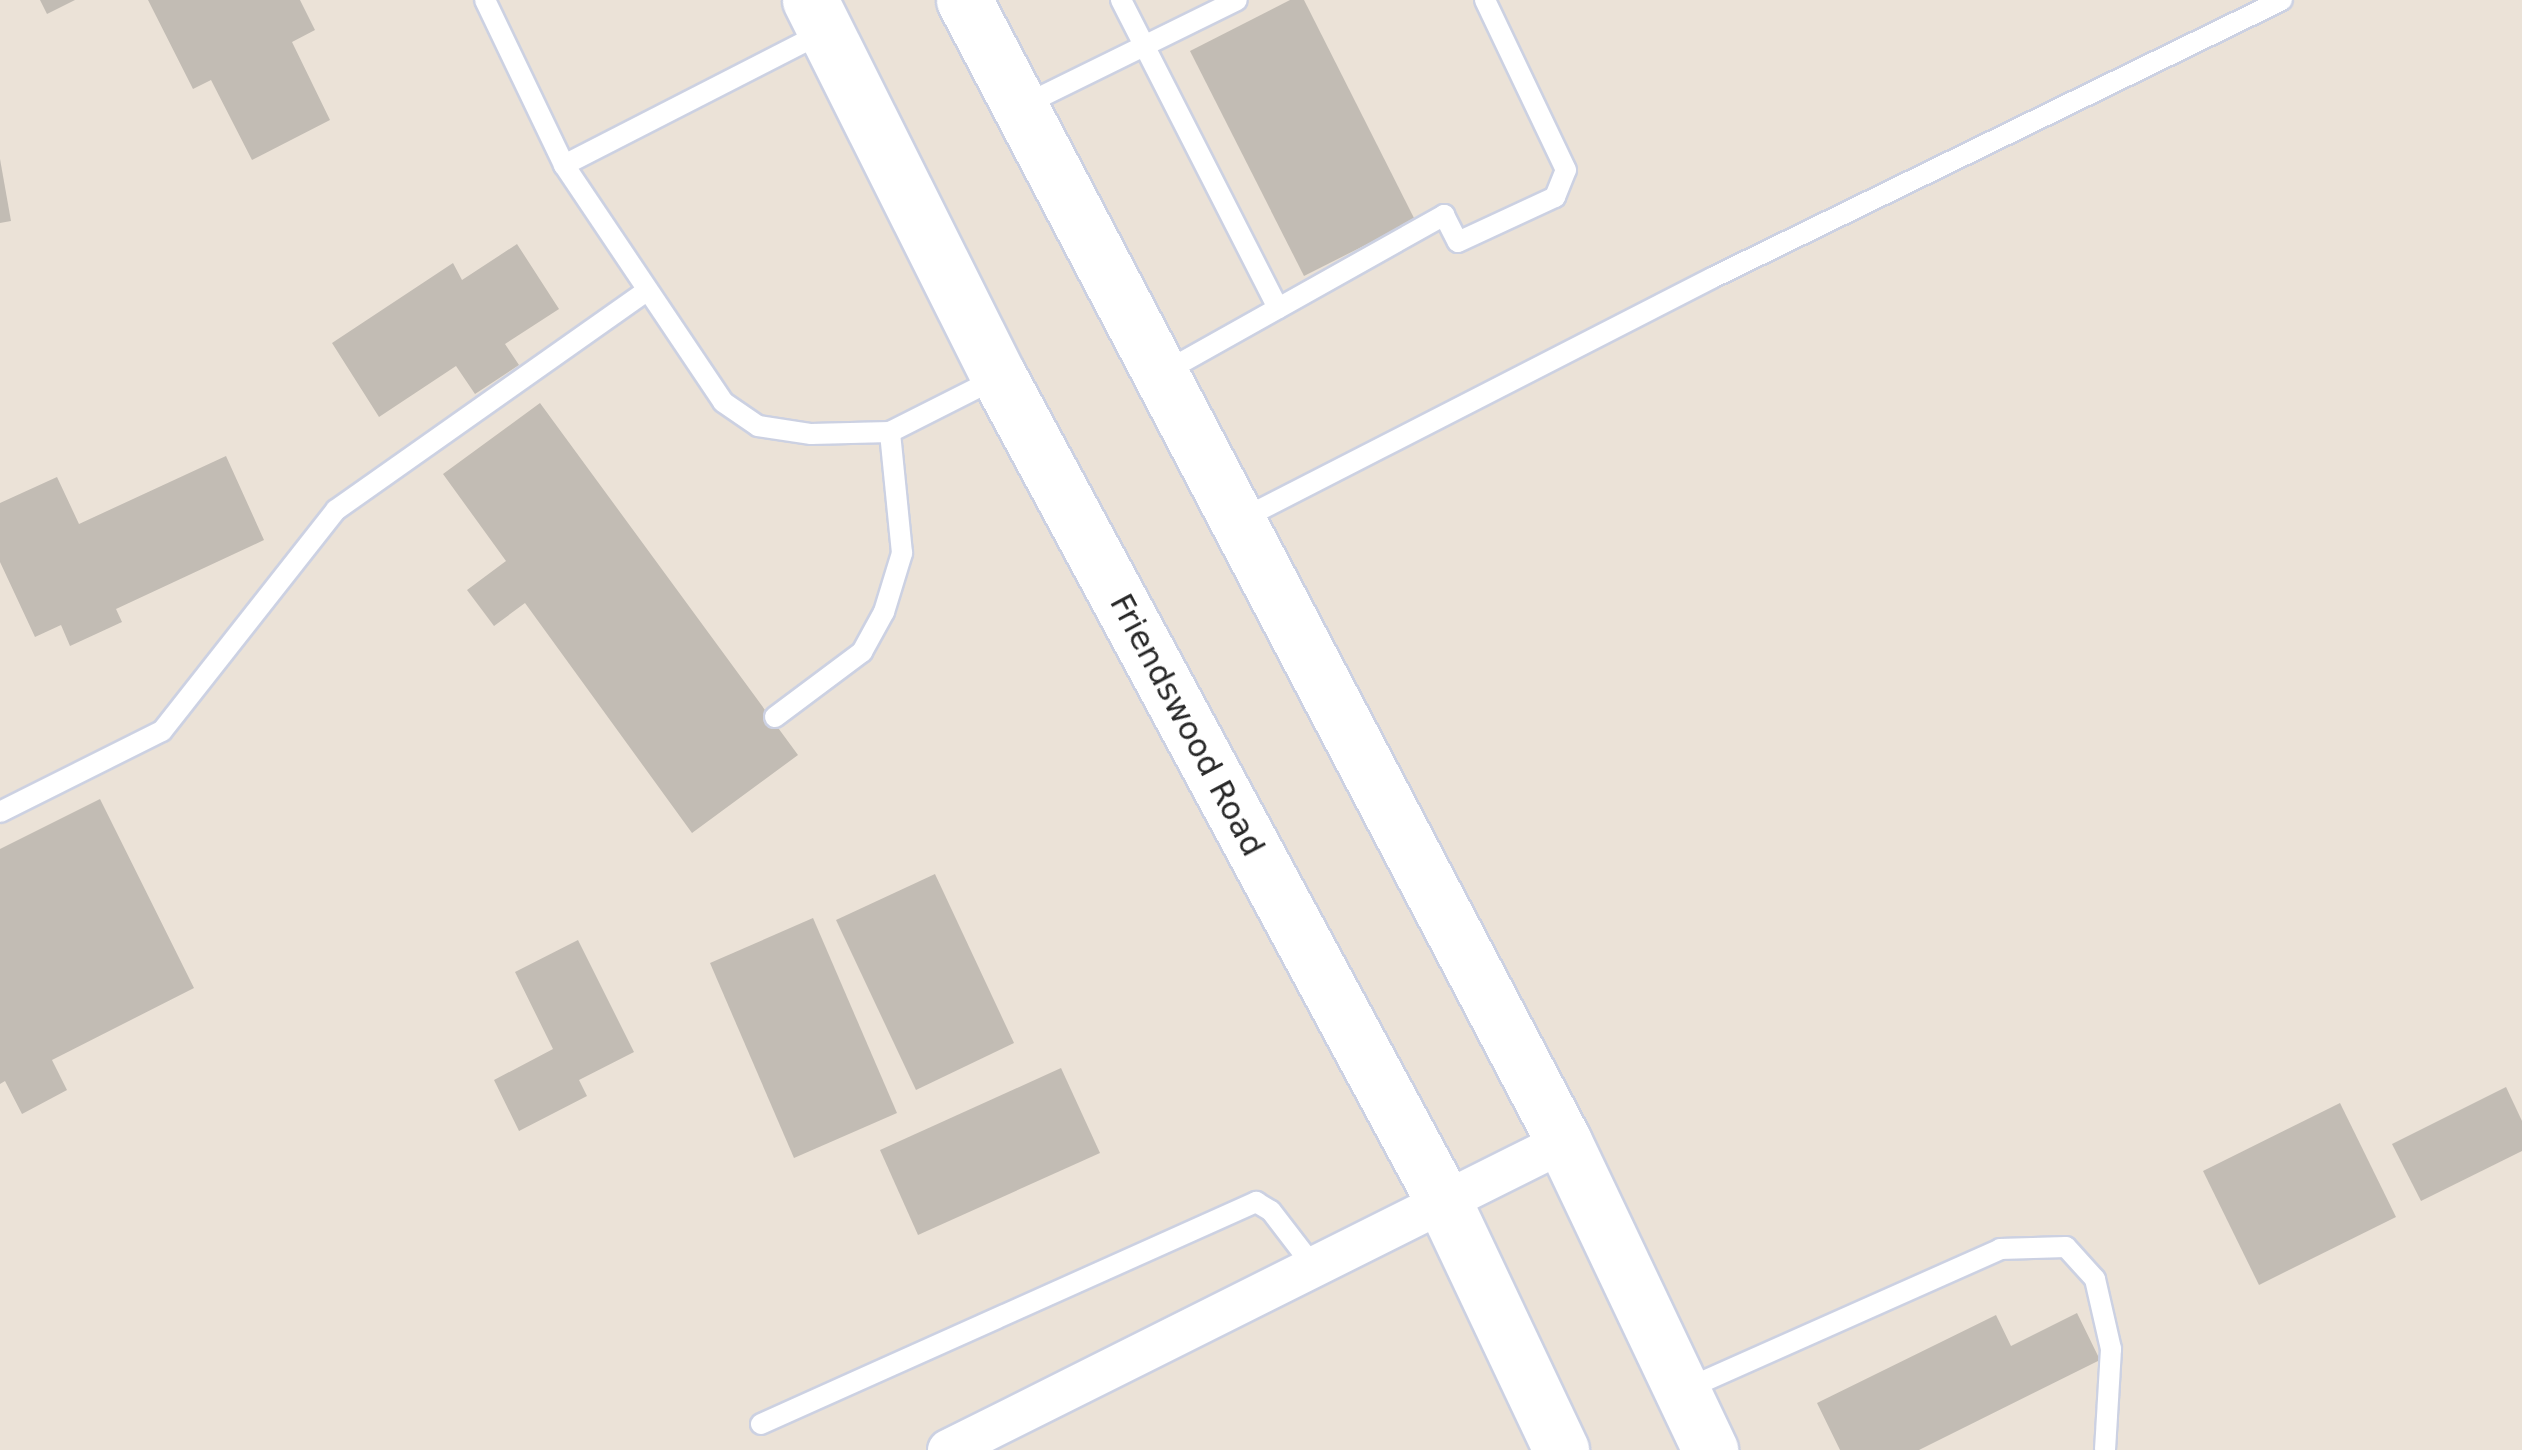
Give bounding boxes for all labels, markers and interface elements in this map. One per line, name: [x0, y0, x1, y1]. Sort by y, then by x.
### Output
street label: Friendswood Road: [1102, 587, 1272, 863]

